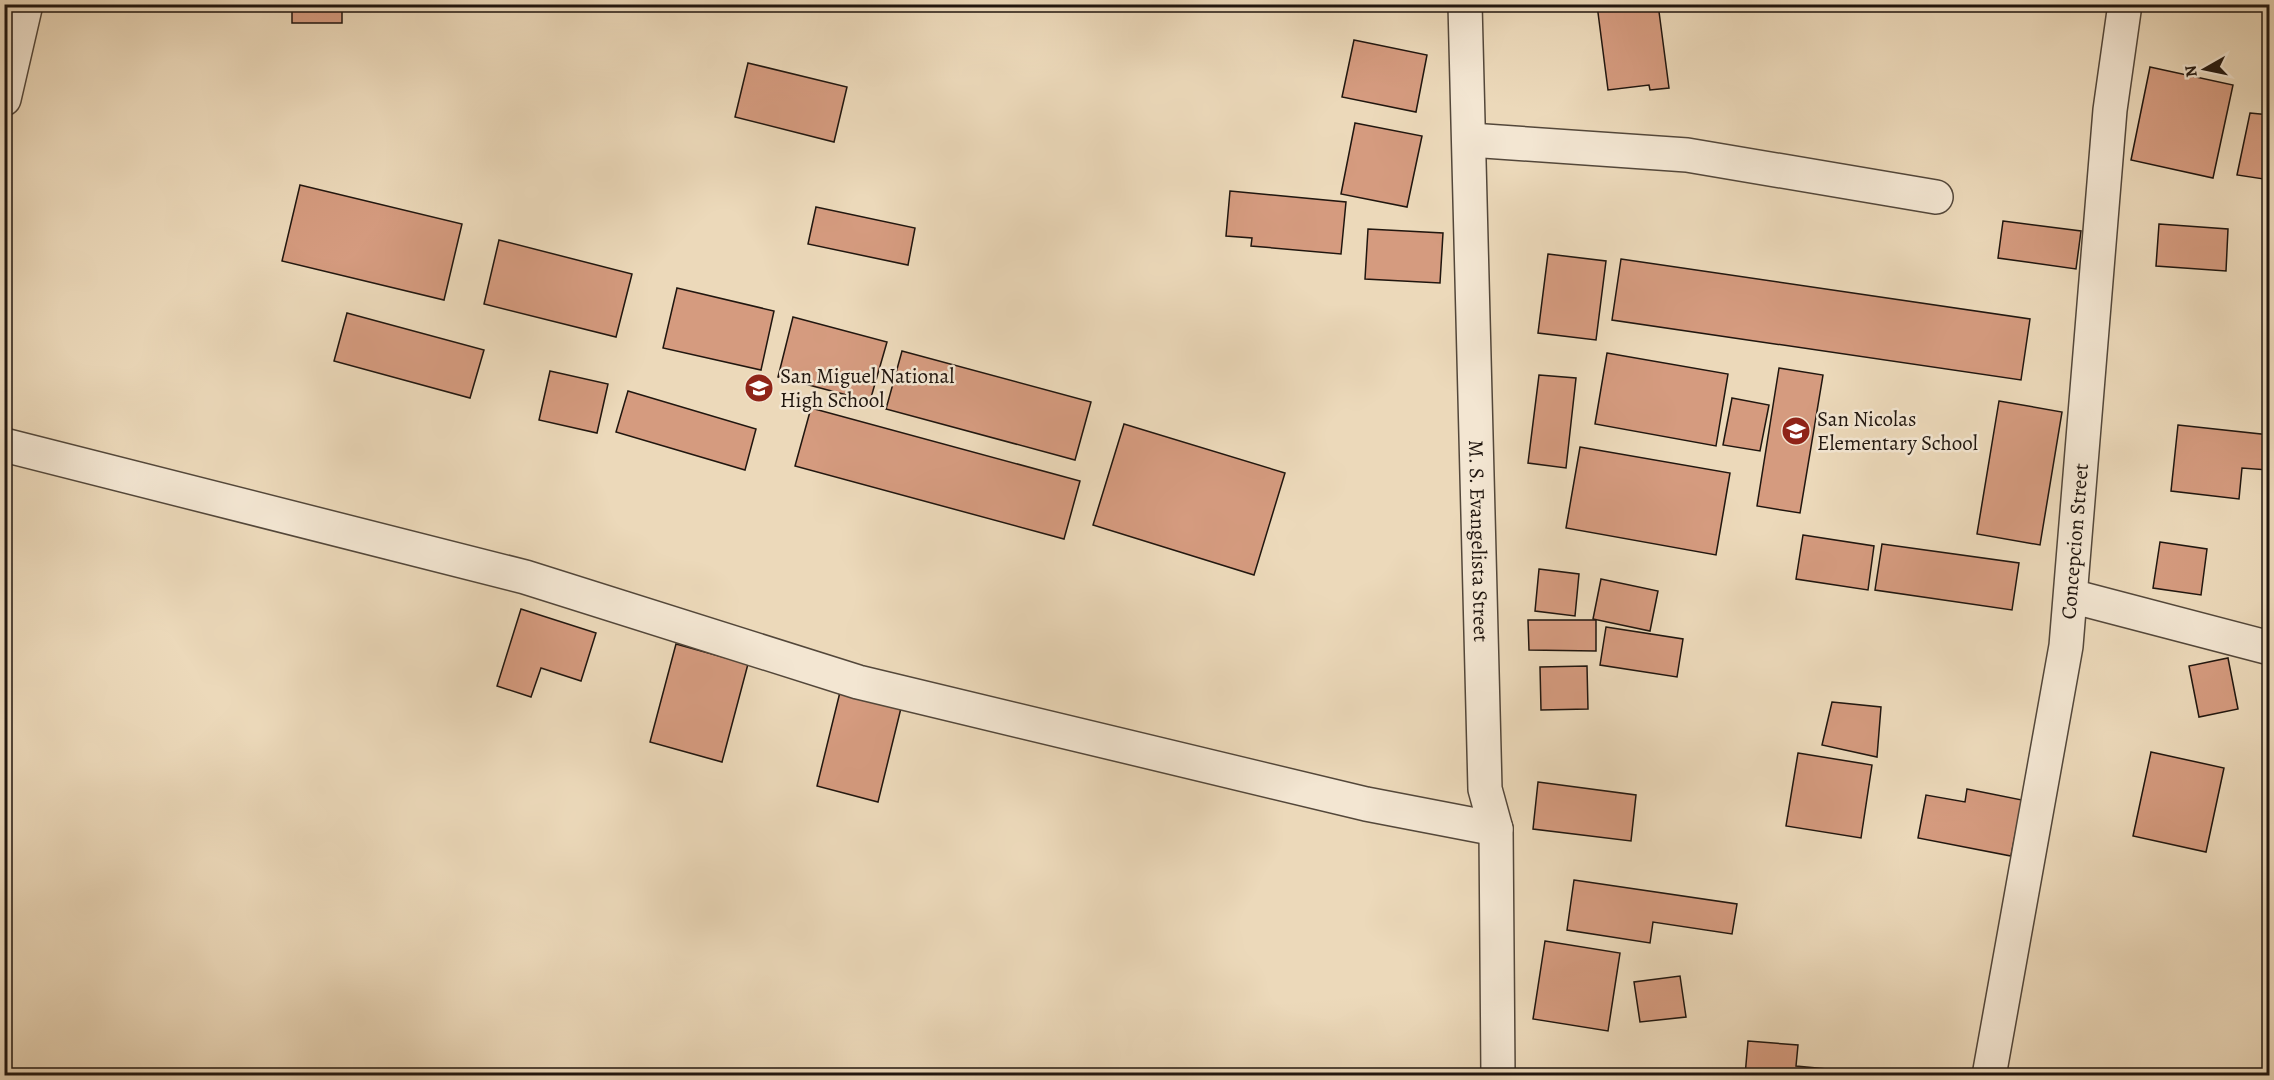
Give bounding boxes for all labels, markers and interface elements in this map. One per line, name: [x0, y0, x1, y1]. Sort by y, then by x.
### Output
north arrow: [2175, 39, 2235, 99]
text: N: [2179, 63, 2203, 79]
place label: San Miguel National High School: [780, 362, 954, 414]
school or university icon: San Miguel National High School: [743, 372, 775, 404]
place label: San Nicolas Elementary School: [1817, 405, 1978, 457]
school or university icon: San Nicolas Elementary School: [1780, 415, 1812, 447]
street label: M. S. Evangelista Street: [1462, 439, 1495, 642]
street label: Concepcion Street: [2054, 462, 2095, 620]

